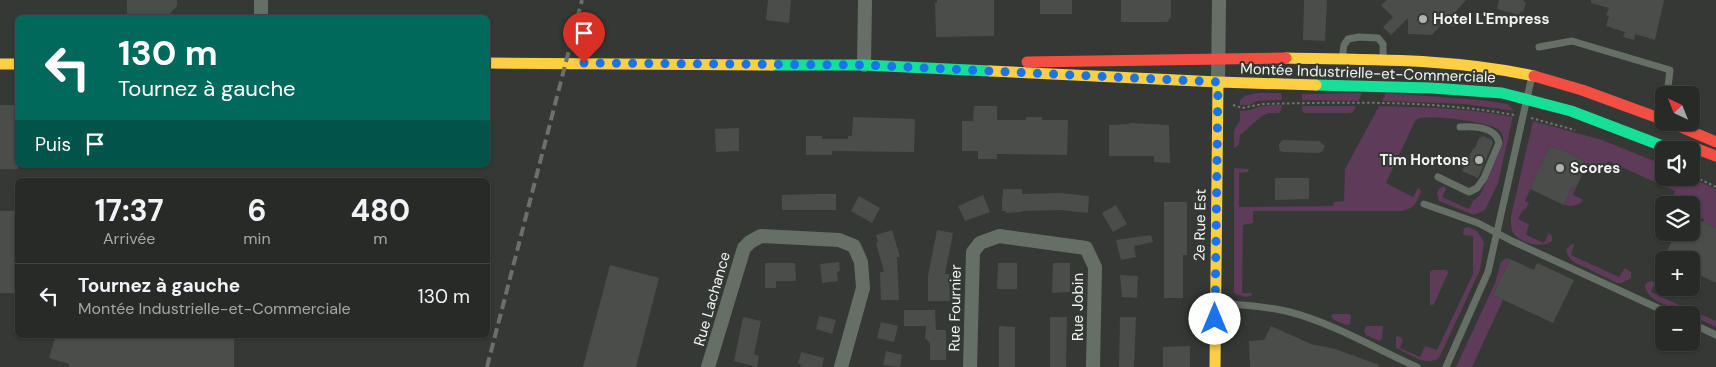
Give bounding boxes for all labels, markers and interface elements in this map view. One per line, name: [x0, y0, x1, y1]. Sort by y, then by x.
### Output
place label: Hotel L'Empress: [1433, 9, 1550, 29]
pin: [563, 12, 605, 63]
marker: Hotel L'Empress: [1417, 13, 1429, 25]
icon: arrive: [570, 19, 598, 47]
text: 130 m: [118, 30, 218, 76]
icon: left: [35, 35, 100, 100]
street label: Montée Industrielle-et-Commerciale: [1240, 59, 1496, 87]
text: Tournez à gauche: [118, 74, 296, 103]
north arrow: [1655, 86, 1700, 131]
map controls: [1655, 86, 1700, 351]
icon: arrive: [81, 130, 109, 158]
text: Puis: [35, 132, 71, 157]
button: sound: [1655, 141, 1700, 186]
place label: Tim Hortons: [1380, 150, 1469, 170]
marker: Tim Hortons: [1473, 154, 1485, 166]
place label: Scores: [1570, 158, 1620, 178]
marker: Scores: [1554, 162, 1566, 174]
street label: 2e Rue Est: [1189, 188, 1211, 261]
text: 17:37: [95, 191, 164, 230]
text: 6: [247, 191, 267, 230]
text: 480: [351, 191, 410, 230]
button: layers: [1655, 196, 1700, 241]
text: Arrivée: [103, 228, 155, 249]
text: min: [243, 228, 271, 249]
text: m: [373, 228, 387, 249]
street label: Rue Lachance: [689, 250, 735, 348]
button: +: [1655, 251, 1700, 296]
street label: Rue Fournier: [944, 264, 966, 352]
text: Tournez à gauche: [78, 273, 240, 298]
street label: Rue Jobin: [1068, 273, 1088, 341]
icon: left: [35, 282, 63, 310]
text: 130 m: [418, 284, 470, 309]
position arrow: [1188, 292, 1240, 344]
text: Montée Industrielle-et-Commerciale: [78, 298, 351, 319]
button: −: [1655, 306, 1700, 351]

